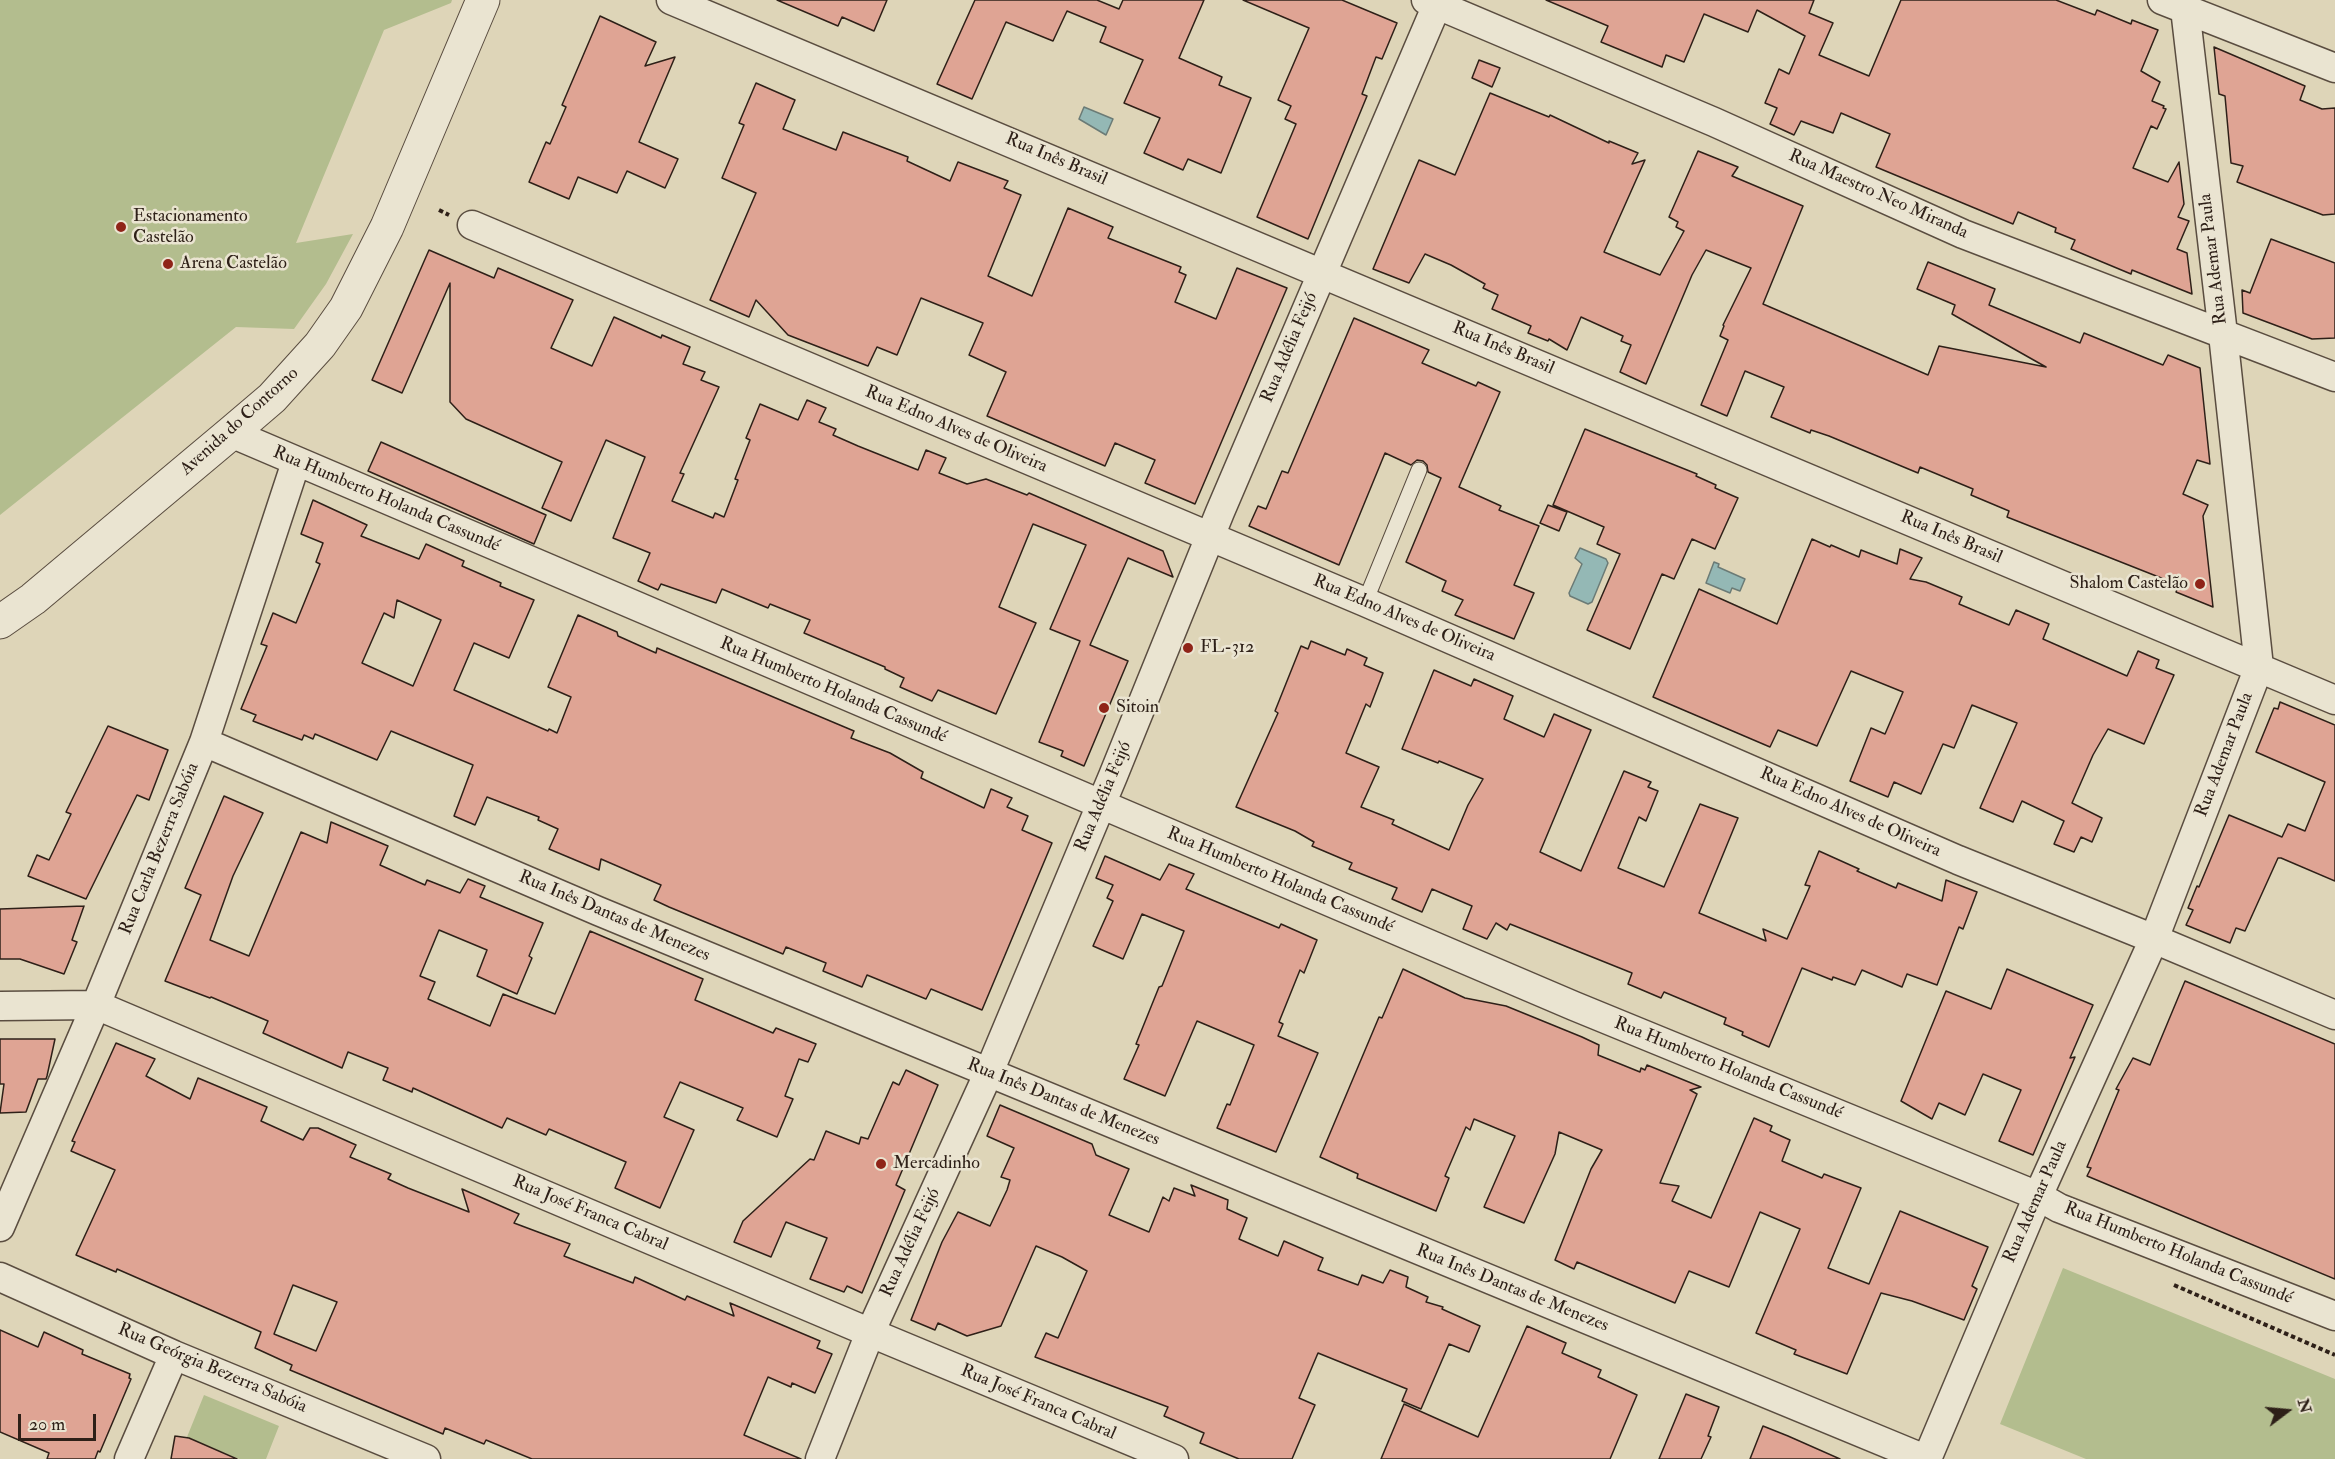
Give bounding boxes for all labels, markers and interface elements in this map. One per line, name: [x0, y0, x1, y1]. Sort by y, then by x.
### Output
street label: Rua Inês Brasil: [1002, 129, 1110, 191]
street label: Rua Maestro Neo Miranda: [1785, 146, 1971, 244]
street label: Rua Ademar Paula: [2195, 192, 2233, 326]
place label: Estacionamento Castelão: [133, 206, 248, 248]
marker: Estacionamento Castelão: [114, 220, 128, 234]
place label: Arena Castelão: [180, 253, 287, 275]
marker: Arena Castelão: [161, 257, 175, 271]
street label: Rua Adélia Feijó: [1257, 290, 1323, 406]
street label: Rua Inês Brasil: [1449, 318, 1557, 380]
street label: Avenida do Contorno: [176, 363, 304, 481]
street label: Rua Edno Alves de Oliveira: [862, 382, 1050, 478]
street label: Rua Humberto Holanda Cassundé: [269, 442, 503, 558]
street label: Rua Inês Brasil: [1897, 507, 2005, 569]
street label: Rua Edno Alves de Oliveira: [1310, 571, 1498, 667]
place label: Shalom Castelão: [2069, 573, 2188, 595]
marker: Shalom Castelão: [2193, 577, 2207, 591]
street label: Rua Humberto Holanda Cassundé: [716, 633, 950, 749]
place label: FL-312: [1200, 637, 1254, 659]
marker: FL-312: [1181, 641, 1195, 655]
street label: Rua Ademar Paula: [2191, 690, 2259, 820]
place label: Sitoin: [1116, 697, 1159, 719]
marker: Sitoin: [1097, 701, 1111, 715]
street label: Rua Adélia Feijó: [1071, 739, 1137, 855]
street label: Rua Carla Bezerra Sabóia: [116, 760, 204, 938]
street label: Rua Edno Alves de Oliveira: [1756, 763, 1944, 863]
street label: Rua Humberto Holanda Cassundé: [1163, 823, 1397, 939]
street label: Rua Inês Dantas de Menezes: [515, 867, 713, 967]
street label: Rua Humberto Holanda Cassundé: [1611, 1013, 1845, 1125]
street label: Rua Inês Dantas de Menezes: [964, 1054, 1162, 1152]
street label: Rua Ademar Paula: [1999, 1137, 2073, 1267]
place label: Mercadinho: [893, 1153, 980, 1175]
marker: Mercadinho: [874, 1157, 888, 1171]
street label: Rua José Franca Cabral: [509, 1171, 671, 1257]
street label: Rua Adélia Feijó: [876, 1185, 946, 1301]
street label: Rua Humberto Holanda Cassundé: [2061, 1198, 2295, 1310]
street label: Rua Inês Dantas de Menezes: [1413, 1240, 1611, 1338]
street label: Rua Geórgia Bezerra Sabóia: [114, 1319, 310, 1419]
street label: Rua José Franca Cabral: [957, 1360, 1119, 1446]
north arrow: [2257, 1381, 2317, 1441]
text: N: [2293, 1396, 2316, 1416]
scale bar: [21, 1402, 99, 1440]
text: 20 m: [29, 1413, 65, 1436]

